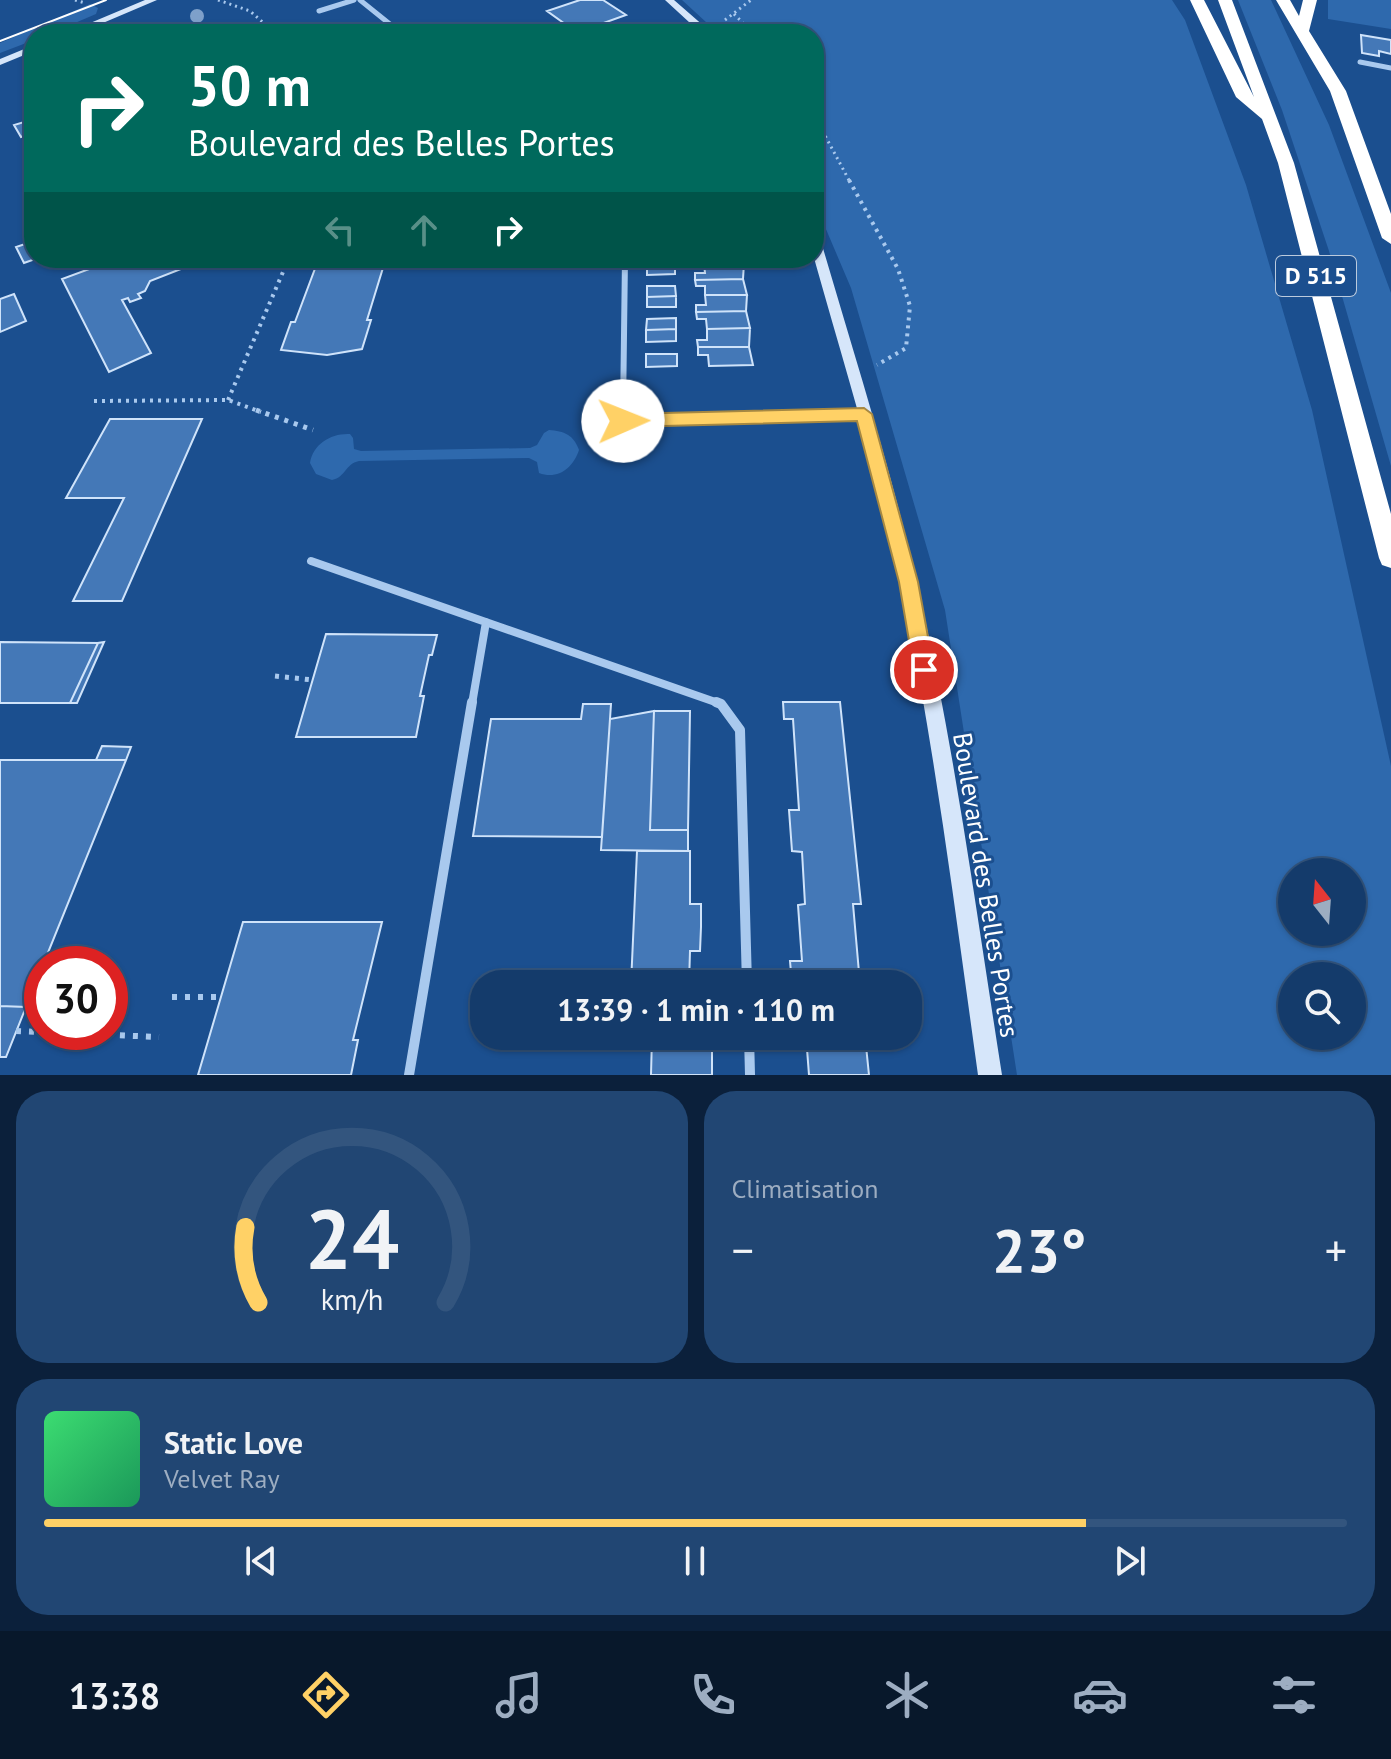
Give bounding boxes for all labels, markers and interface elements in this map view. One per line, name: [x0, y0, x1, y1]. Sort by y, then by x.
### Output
text: 50 m: [188, 49, 311, 121]
icon: right: [56, 56, 160, 160]
text: Boulevard des Belles Portes: [188, 119, 615, 166]
icon: left: [318, 208, 362, 252]
icon: ahead: [402, 208, 446, 252]
icon: right: [486, 208, 530, 252]
road number: D 515: [1276, 256, 1356, 296]
position arrow: [581, 379, 665, 463]
pin: [890, 636, 958, 704]
icon: arrive: [902, 648, 946, 692]
street label: Boulevard des Belles Portes: [946, 730, 1027, 1040]
north arrow: [1278, 858, 1366, 946]
map controls: [1278, 858, 1366, 1050]
speed limit sign: 30: [24, 946, 128, 1050]
button: search: [1278, 962, 1366, 1050]
text: 13:39 · 1 min · 110 m: [557, 990, 835, 1029]
text: Climatisation: [732, 1172, 878, 1205]
text: 24: [305, 1184, 399, 1292]
text: 23°: [992, 1211, 1086, 1289]
text: −: [732, 1221, 754, 1278]
text: +: [1325, 1221, 1347, 1278]
text: km/h: [320, 1281, 383, 1318]
text: Static Love: [164, 1423, 303, 1462]
text: Velvet Ray: [164, 1462, 280, 1495]
icon: previous: [239, 1539, 283, 1583]
icon: pause: [673, 1539, 717, 1583]
icon: next: [1108, 1539, 1152, 1583]
icon: directions: [298, 1667, 354, 1723]
icon: music: [491, 1667, 547, 1723]
icon: phone: [685, 1667, 741, 1723]
icon: climate: [879, 1667, 935, 1723]
icon: car: [1072, 1667, 1128, 1723]
icon: filters: [1266, 1667, 1322, 1723]
text: 13:38: [69, 1672, 160, 1719]

